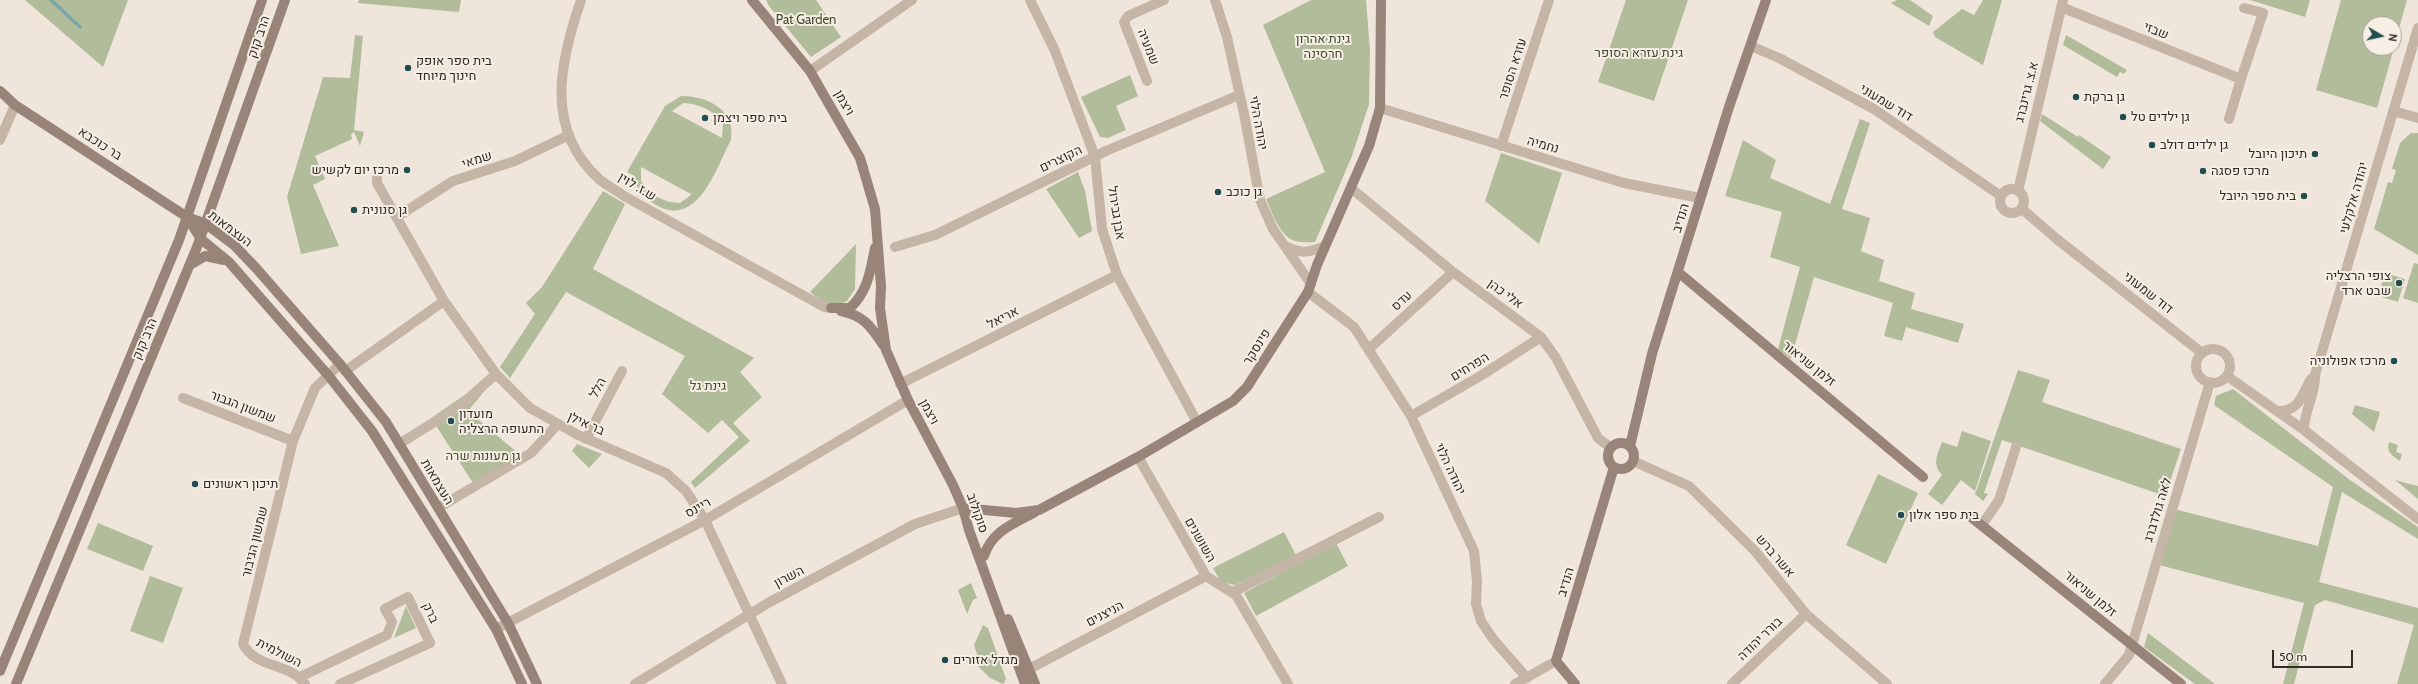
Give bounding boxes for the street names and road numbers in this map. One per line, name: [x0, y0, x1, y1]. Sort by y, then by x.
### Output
street label: הרב קוק: [244, 14, 274, 60]
street label: שבזי: [2141, 19, 2171, 43]
street label: שמעיה: [1134, 27, 1162, 67]
street label: עזרא הסופר: [1496, 36, 1530, 102]
street label: א.צ. גרינברג: [2012, 60, 2042, 124]
street label: דוד שמעוני: [1857, 81, 1915, 125]
street label: ויצמן: [831, 87, 857, 119]
street label: יהודה הלוי: [1246, 95, 1270, 151]
street label: בר כוכבא: [75, 124, 125, 164]
street label: נחמיה: [1525, 133, 1561, 157]
street label: הקוצרים: [1037, 142, 1085, 176]
street label: שמאי: [460, 148, 494, 172]
street label: יהודה אלקלעי: [2336, 160, 2372, 236]
street label: ש.ז. לוין: [615, 170, 659, 204]
street label: אבן גבירול: [1104, 185, 1128, 241]
street label: הנדיב: [1669, 201, 1693, 235]
street label: העצמאות: [205, 207, 255, 251]
street label: דוד שמעוני: [2120, 269, 2176, 317]
street label: אלי כהן: [1484, 276, 1526, 312]
street label: עדס: [1388, 288, 1416, 314]
street label: אריאל: [984, 303, 1022, 333]
street label: הרב קוק: [129, 316, 161, 362]
street label: פינסקר: [1240, 326, 1274, 368]
street label: זלמן שניאור: [1779, 338, 1839, 390]
street label: הפרחים: [1448, 349, 1492, 385]
street label: הלל: [586, 375, 610, 401]
street label: שמשון הגבור: [208, 387, 278, 427]
street label: ויצמן: [916, 396, 942, 428]
street label: בר אילן: [565, 409, 607, 439]
street label: יהודה הלוי: [1431, 441, 1469, 497]
street label: העצמאות: [417, 456, 457, 508]
street label: לאה גולדברג: [2141, 476, 2175, 544]
street label: סוקולוב: [963, 491, 991, 535]
street label: ריינס: [682, 495, 714, 521]
street label: שמשון הגיבור: [239, 505, 271, 579]
street label: השושנים: [1181, 515, 1219, 565]
street label: אשר ברש: [1752, 531, 1798, 581]
street label: השרון: [771, 563, 807, 591]
street label: הנדיב: [1554, 565, 1578, 599]
street label: זלמן שניאור: [2061, 568, 2119, 620]
street label: הניצנים: [1084, 598, 1126, 630]
street label: ברק: [418, 600, 442, 626]
street label: בורר יהודה: [1734, 614, 1786, 664]
street label: השולמית: [254, 635, 304, 671]

